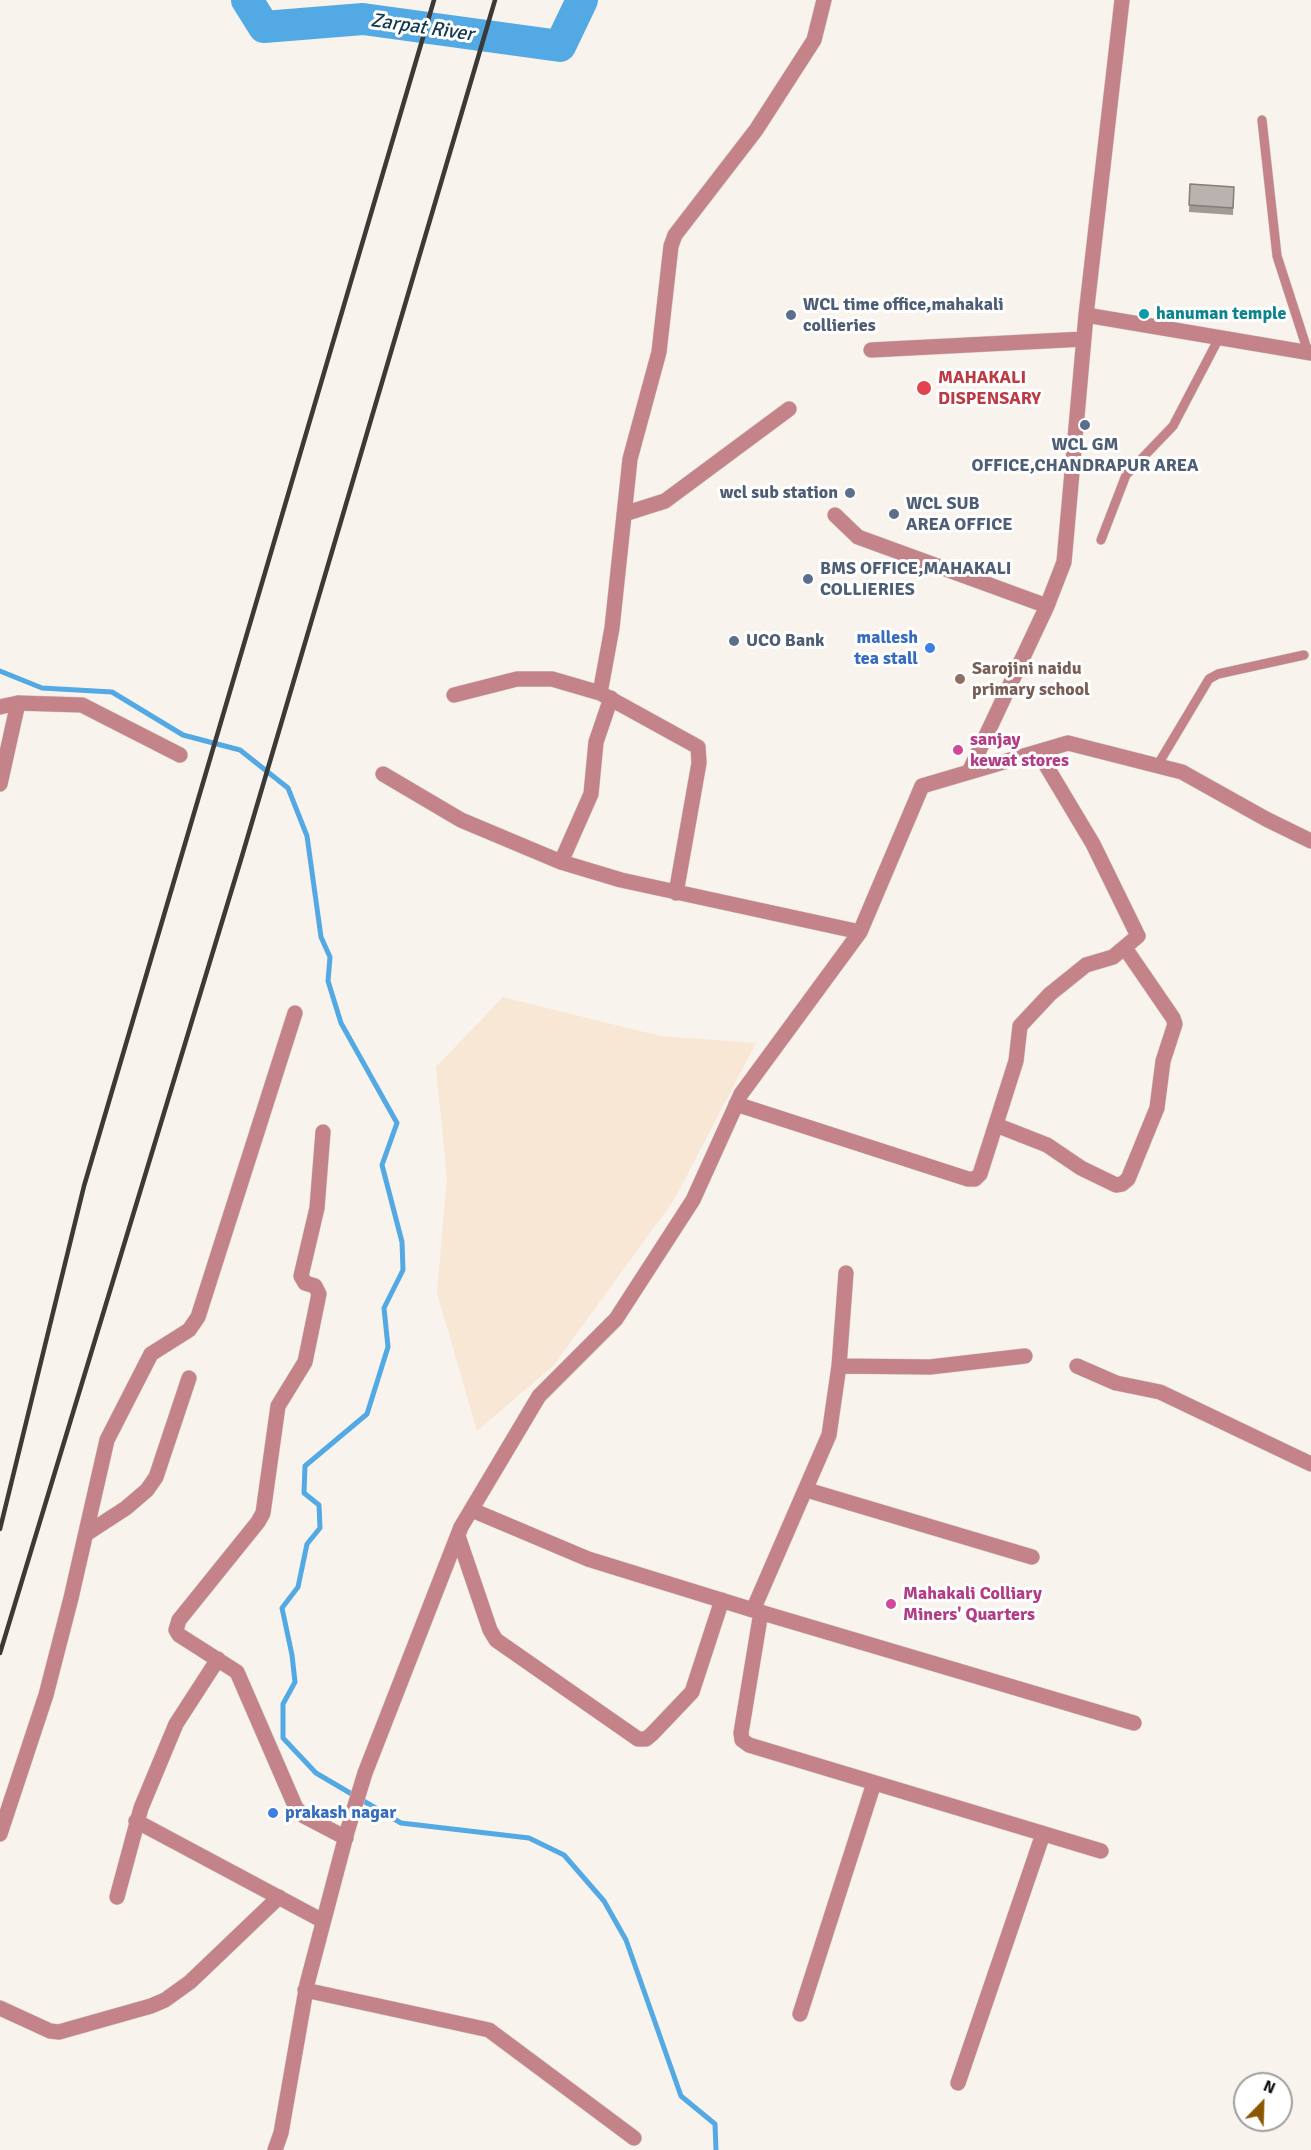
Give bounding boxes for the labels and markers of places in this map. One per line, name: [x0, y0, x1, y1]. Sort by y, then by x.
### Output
place label: WCL time office,mahakali collieries: [803, 294, 1004, 336]
place label: hanuman temple: [1156, 303, 1286, 325]
marker: hanuman temple: [1137, 307, 1151, 321]
marker: WCL time office,mahakali collieries: [784, 308, 798, 322]
place label: MAHAKALI DISPENSARY: [938, 367, 1041, 410]
marker: MAHAKALI DISPENSARY: [915, 379, 933, 397]
marker: WCL GM OFFICE,CHANDRAPUR AREA: [1078, 418, 1092, 432]
place label: WCL GM OFFICE,CHANDRAPUR AREA: [971, 434, 1199, 476]
place label: wcl sub station: [720, 482, 838, 504]
marker: wcl sub station: [843, 486, 857, 500]
place label: WCL SUB AREA OFFICE: [906, 493, 1013, 536]
marker: WCL SUB AREA OFFICE: [887, 507, 901, 521]
place label: BMS OFFICE,MAHAKALI COLLIERIES: [820, 558, 1012, 600]
marker: BMS OFFICE,MAHAKALI COLLIERIES: [801, 572, 815, 586]
place label: mallesh tea stall: [854, 627, 918, 670]
place label: UCO Bank: [746, 630, 824, 652]
marker: UCO Bank: [727, 634, 741, 648]
marker: mallesh tea stall: [923, 641, 937, 655]
place label: Sarojini naidu primary school: [972, 658, 1090, 700]
marker: Sarojini naidu primary school: [953, 672, 967, 686]
place label: sanjay kewat stores: [970, 729, 1069, 771]
marker: sanjay kewat stores: [951, 743, 965, 757]
place label: Mahakali Colliary Miners' Quarters: [903, 1583, 1042, 1626]
marker: Mahakali Colliary Miners' Quarters: [884, 1597, 898, 1611]
place label: prakash nagar: [285, 1802, 396, 1824]
marker: prakash nagar: [266, 1806, 280, 1820]

